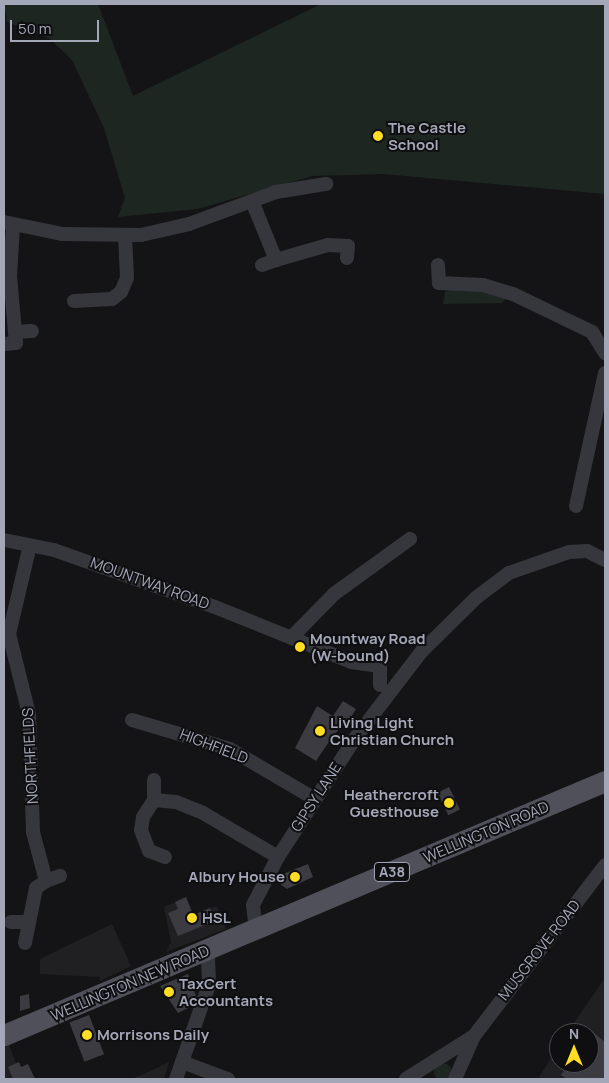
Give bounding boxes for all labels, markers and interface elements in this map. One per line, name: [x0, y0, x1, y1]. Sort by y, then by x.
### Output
scale bar: [12, 10, 101, 42]
text: 50 m: [18, 18, 52, 39]
place label: The Castle School: [388, 118, 466, 153]
marker: The Castle School: [372, 130, 384, 142]
street label: MOUNTWAY ROAD: [88, 553, 212, 613]
place label: Mountway Road (W-bound): [310, 629, 426, 664]
marker: Mountway Road (W-bound): [294, 641, 306, 653]
street label: NORTHFIELDS: [18, 707, 42, 805]
place label: Living Light Christian Church: [330, 713, 454, 748]
street label: HIGHFIELD: [177, 725, 251, 767]
marker: Living Light Christian Church: [314, 725, 326, 737]
street label: GIPSY LANE: [287, 759, 345, 835]
place label: Heathercroft Guesthouse: [344, 785, 439, 820]
street label: WELLINGTON ROAD: [421, 797, 551, 867]
marker: Heathercroft Guesthouse: [443, 797, 455, 809]
road number: A38: [373, 860, 411, 884]
place label: Albury House: [188, 868, 285, 886]
marker: Albury House: [289, 871, 301, 883]
street label: MUSGROVE ROAD: [494, 896, 584, 1004]
place label: HSL: [202, 909, 231, 927]
marker: HSL: [186, 912, 198, 924]
street label: WELLINGTON NEW ROAD: [48, 941, 212, 1025]
place label: TaxCert Accountants: [179, 974, 273, 1009]
marker: TaxCert Accountants: [163, 986, 175, 998]
north arrow: [549, 1023, 599, 1073]
text: N: [569, 1024, 579, 1043]
place label: Morrisons Daily: [97, 1026, 209, 1044]
marker: Morrisons Daily: [81, 1029, 93, 1041]

